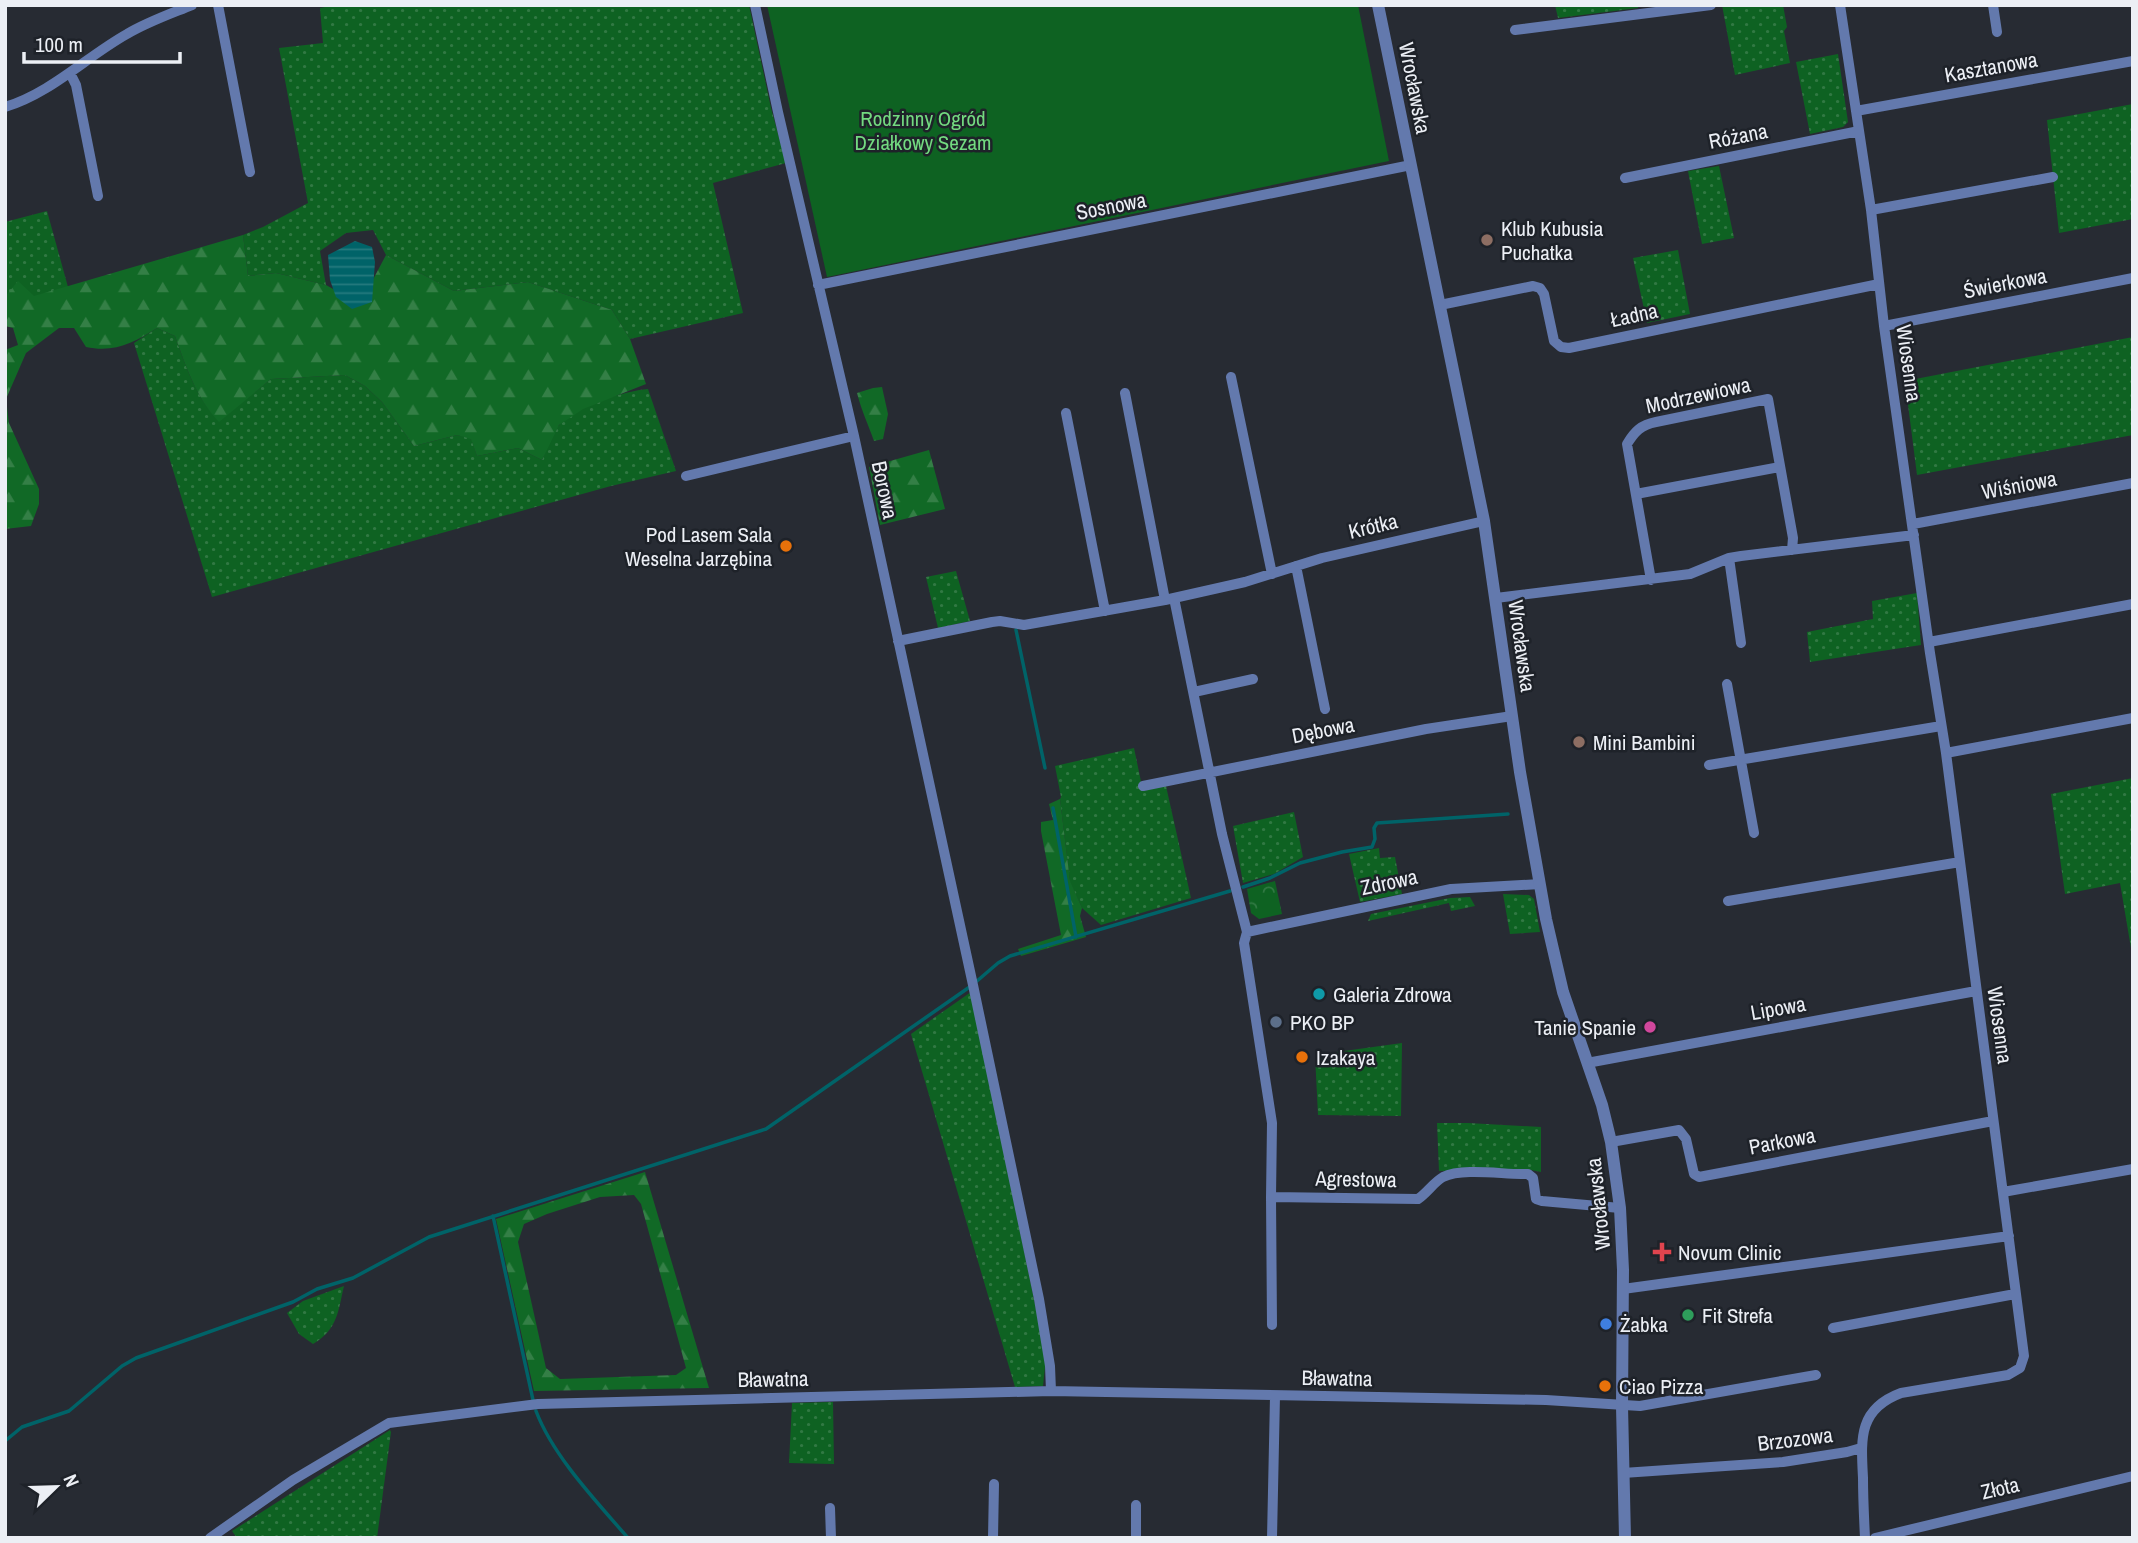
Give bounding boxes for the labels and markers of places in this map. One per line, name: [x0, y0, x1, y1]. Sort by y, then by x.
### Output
place label: Klub Kubusia Puchatka: [1501, 214, 1604, 267]
marker: Klub Kubusia Puchatka: [1479, 232, 1495, 248]
place label: Pod Lasem Sala Weselna Jarzębina: [625, 520, 772, 573]
marker: Pod Lasem Sala Weselna Jarzębina: [778, 538, 794, 554]
place label: Mini Bambini: [1593, 728, 1695, 757]
marker: Mini Bambini: [1571, 734, 1587, 750]
place label: Galeria Zdrowa: [1333, 980, 1452, 1009]
marker: Galeria Zdrowa: [1311, 986, 1327, 1002]
place label: PKO BP: [1290, 1008, 1354, 1037]
place label: Tanie Spanie: [1534, 1013, 1636, 1042]
marker: PKO BP: [1268, 1014, 1284, 1030]
marker: Tanie Spanie: [1642, 1019, 1658, 1035]
place label: Izakaya: [1316, 1043, 1376, 1072]
marker: Izakaya: [1294, 1049, 1310, 1065]
place label: Novum Clinic: [1678, 1238, 1781, 1267]
marker: Novum Clinic: [1652, 1242, 1672, 1262]
place label: Fit Strefa: [1702, 1301, 1773, 1330]
marker: Fit Strefa: [1680, 1307, 1696, 1323]
place label: Żabka: [1620, 1310, 1668, 1339]
marker: Żabka: [1598, 1316, 1614, 1332]
place label: Ciao Pizza: [1619, 1372, 1704, 1401]
marker: Ciao Pizza: [1597, 1378, 1613, 1394]

